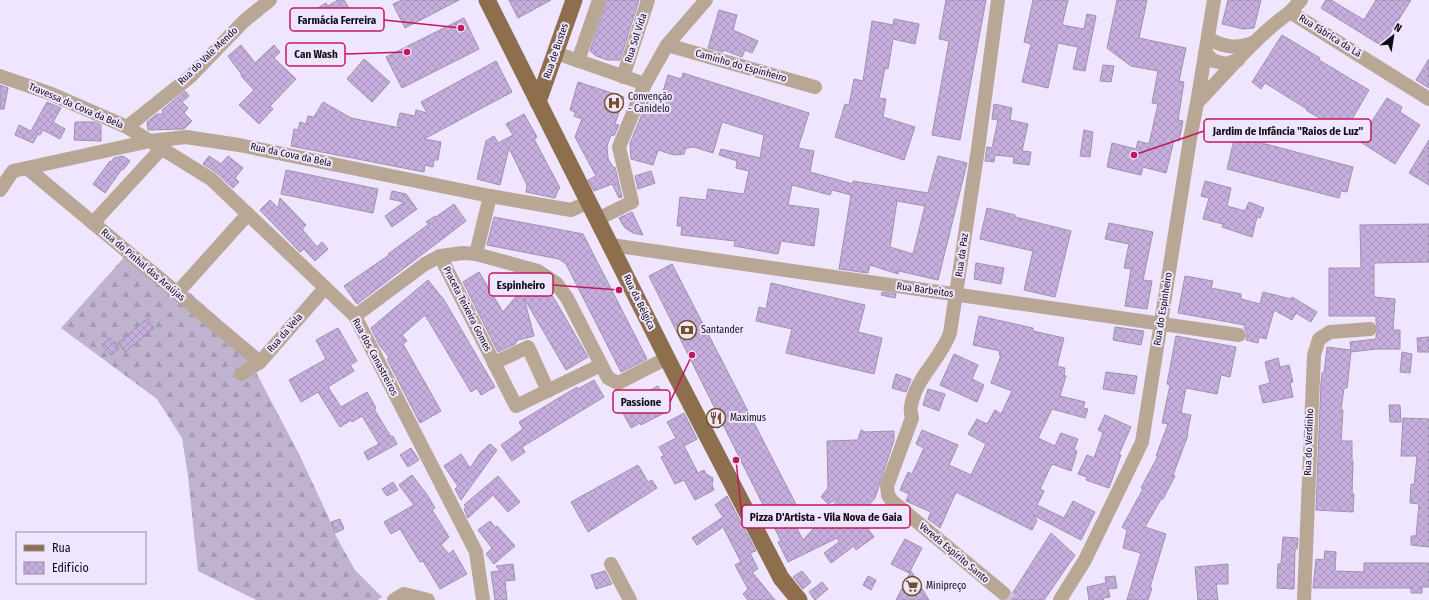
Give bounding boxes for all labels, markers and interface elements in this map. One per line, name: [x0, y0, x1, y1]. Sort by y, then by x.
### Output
callout: Farmácia Ferreira: [290, 8, 384, 31]
street label: Rua Sol Vida: [622, 12, 650, 64]
street label: Rua Fábrica da Lã: [1297, 12, 1363, 60]
text: Farmácia Ferreira: [298, 14, 377, 27]
north arrow: [1373, 16, 1413, 56]
text: N: [1392, 20, 1404, 35]
street label: Rua de Bustes: [541, 22, 571, 80]
street label: Rua do Vale Mendo: [176, 25, 240, 87]
callout: Can Wash: [286, 43, 345, 66]
street label: Caminho do Espinheiro: [694, 47, 788, 85]
text: Can Wash: [294, 48, 338, 61]
street label: Travessa da Cova da Bela: [27, 81, 125, 131]
place label: Convenção - Canidelo: [628, 91, 672, 115]
hospital icon: Convenção - Canidelo: [603, 92, 625, 114]
callout: Jardim de Infância "Raios de Luz": [1204, 119, 1371, 142]
text: Jardim de Infância "Raios de Luz": [1212, 125, 1363, 138]
street label: Rua da Cova da Bela: [249, 141, 333, 169]
street label: Rua do Pinhal das Araújas: [99, 226, 188, 304]
street label: Rua da Paz: [953, 232, 971, 278]
street label: Praceta Teixeira Gomes: [440, 264, 494, 354]
street label: Rua do Espinheiro: [1151, 271, 1175, 347]
street label: Rua da Bélgica: [620, 272, 658, 332]
callout: Espinheiro: [489, 273, 553, 296]
text: Espinheiro: [497, 279, 545, 292]
street label: Rua Barbeitos: [896, 280, 954, 300]
street label: Rua da Vela: [265, 311, 305, 355]
street label: Rua dos Canastreiros: [349, 316, 401, 398]
bank icon: Santander: [676, 319, 698, 341]
place label: Santander: [701, 324, 744, 336]
callout: Passione: [613, 390, 670, 413]
text: Passione: [621, 396, 662, 409]
restaurant icon: Maximus: [705, 407, 727, 429]
street label: Rua do Verdinho: [1302, 408, 1316, 476]
place label: Maximus: [730, 412, 766, 424]
callout: Pizza D'Artista - Vila Nova de Gaia: [742, 505, 910, 528]
text: Pizza D'Artista - Vila Nova de Gaia: [750, 511, 903, 524]
street label: Vereda Espírito Santo: [917, 520, 992, 586]
legend: [16, 532, 146, 584]
text: Rua: [52, 541, 71, 555]
text: Edifício: [52, 561, 89, 575]
supermarket icon: Minipreço: [901, 575, 923, 597]
place label: Minipreço: [926, 580, 966, 592]

